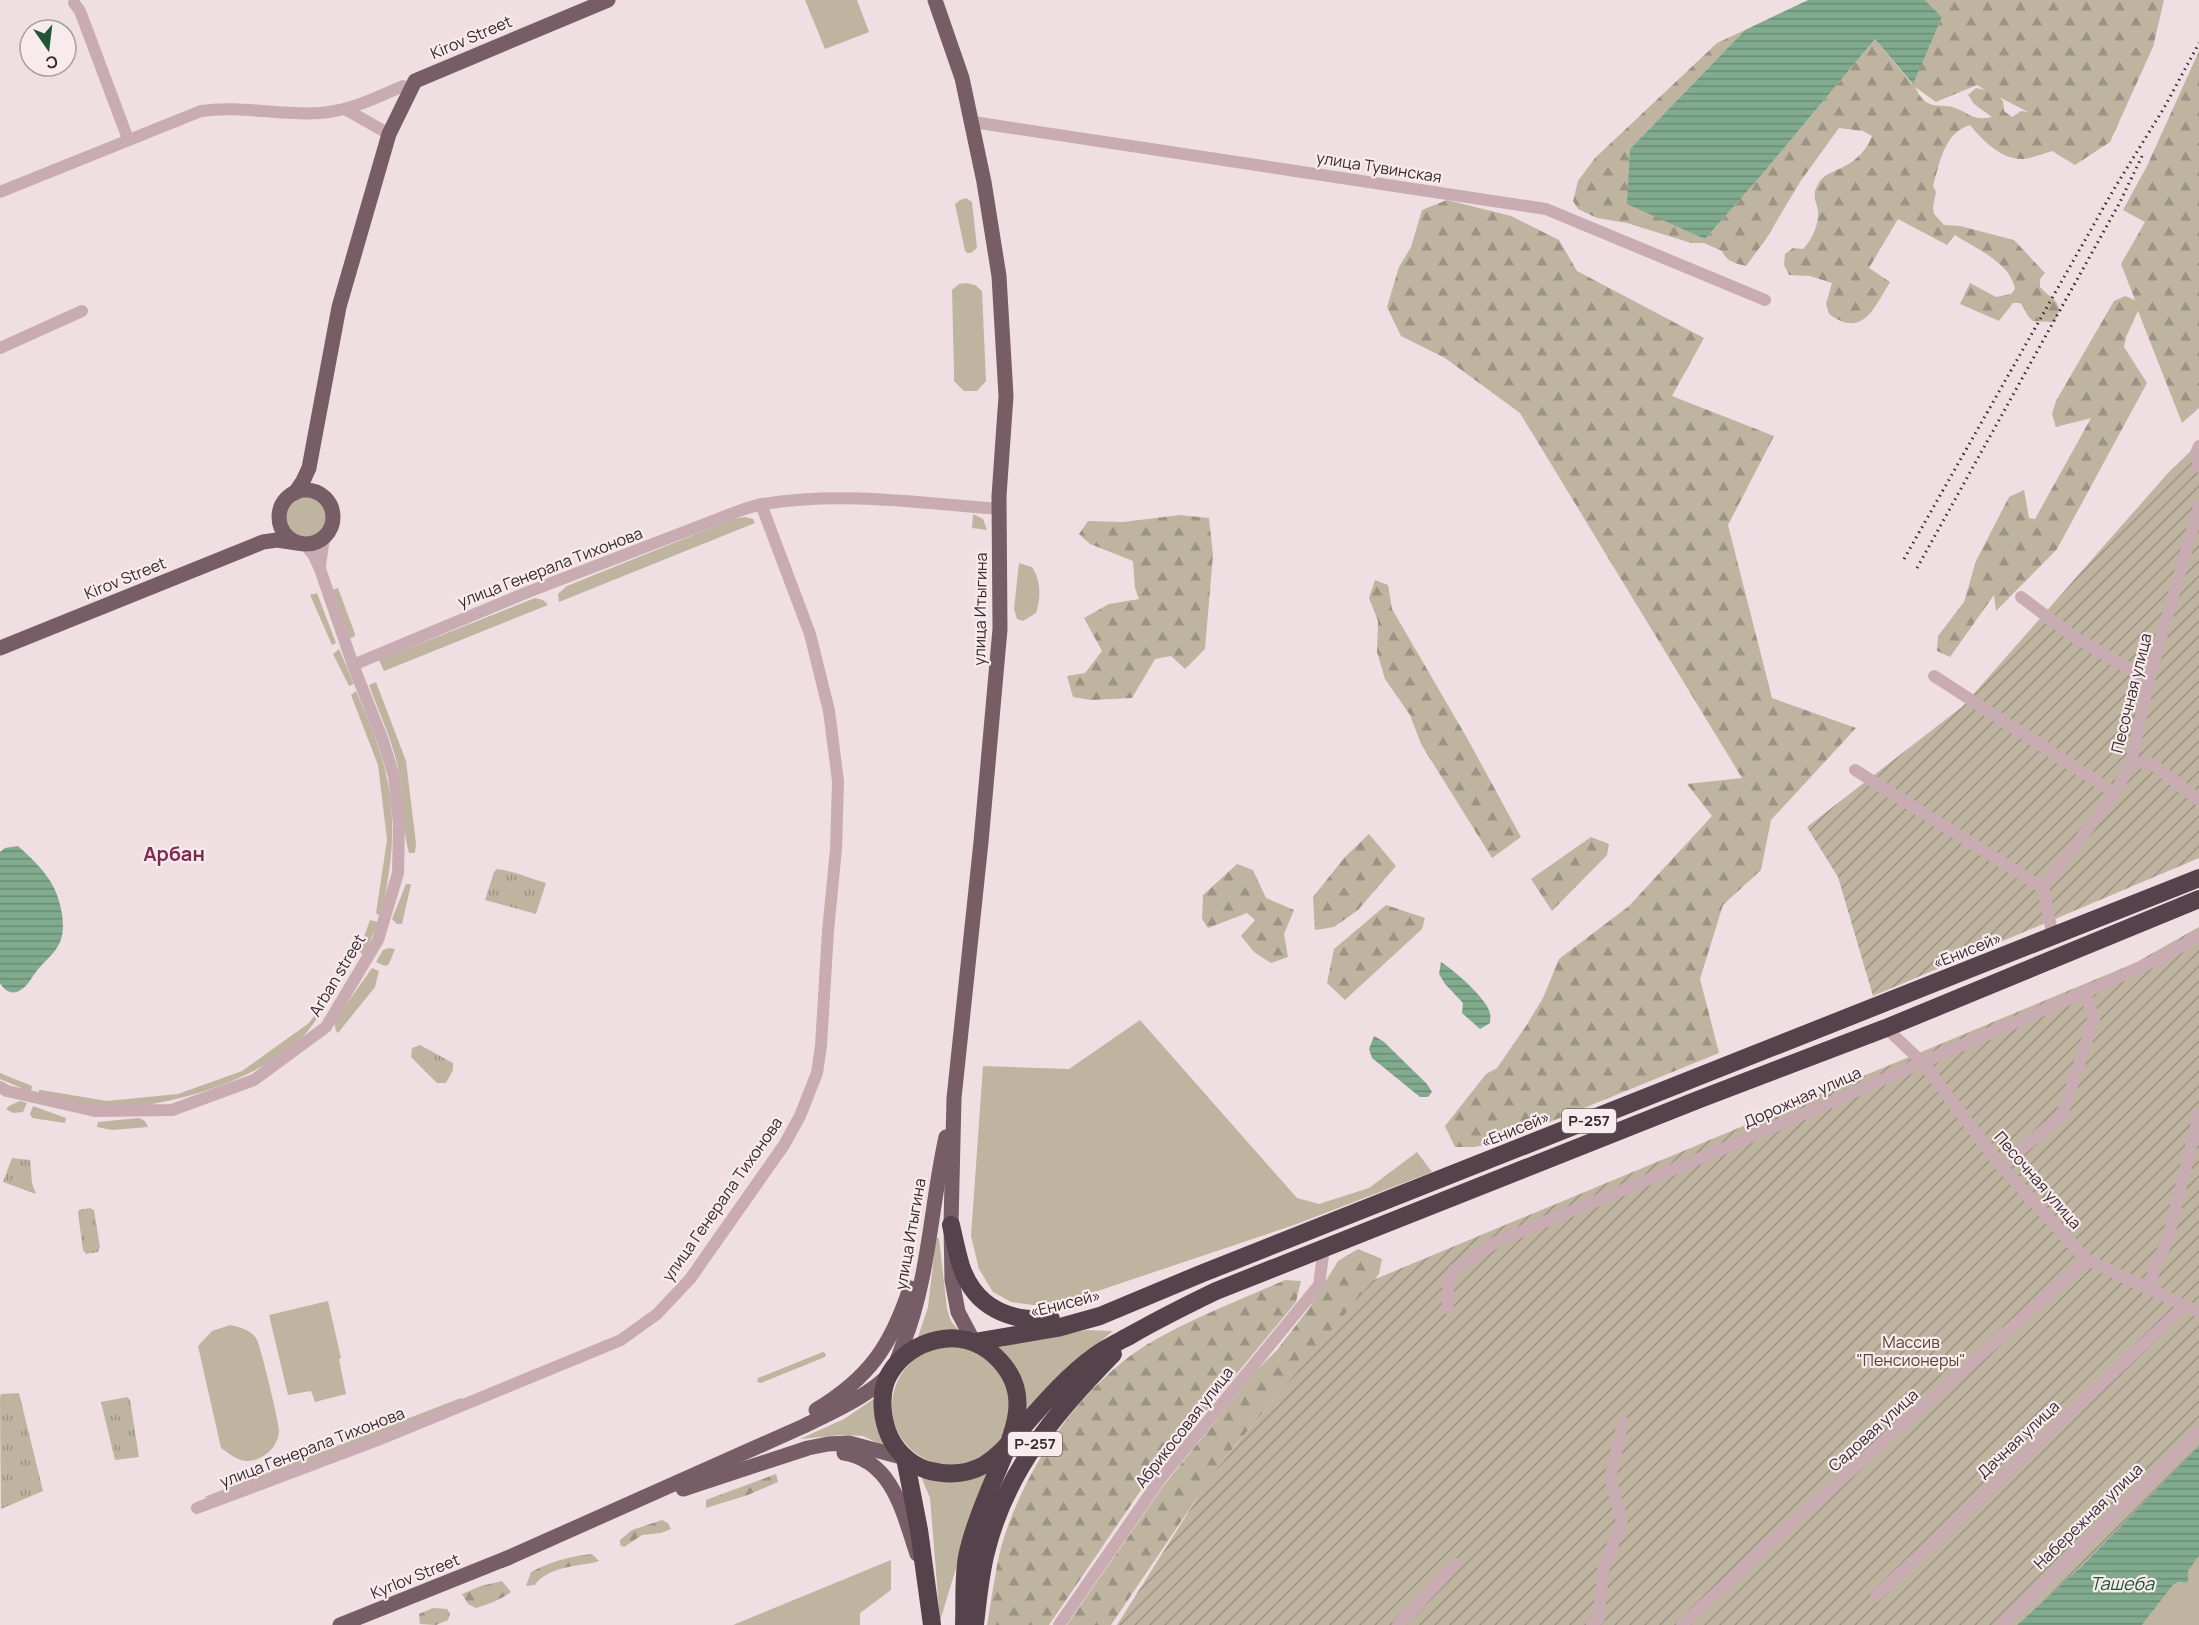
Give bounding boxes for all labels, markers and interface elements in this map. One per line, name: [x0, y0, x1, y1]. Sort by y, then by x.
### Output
street label: Kirov Street: [427, 10, 515, 64]
north arrow: [18, 18, 78, 78]
text: С: [43, 50, 60, 75]
street label: улица Тувинская: [1315, 146, 1443, 188]
street label: улица Генерала Тихонова: [454, 522, 646, 612]
street label: Kirov Street: [81, 552, 169, 604]
street label: улица Итыгина: [968, 552, 992, 666]
street label: Песочная улица: [2105, 631, 2157, 755]
district label: Арбан: [143, 840, 205, 867]
street label: «Енисей»: [1929, 926, 2005, 974]
street label: Arban street: [304, 930, 370, 1020]
street label: Дорожная улица: [1740, 1061, 1864, 1133]
street label: «Енисей»: [1477, 1105, 1553, 1153]
road number: Р-257: [1562, 1109, 1616, 1133]
street label: улица Генерала Тихонова: [657, 1112, 787, 1286]
street label: Песочная улица: [1989, 1126, 2087, 1234]
street label: улица Итыгина: [889, 1176, 931, 1292]
street label: «Енисей»: [1027, 1284, 1103, 1322]
park label: Массив "Пенсионеры": [1857, 1331, 1965, 1371]
street label: Абрикосовая улица: [1130, 1362, 1238, 1492]
street label: Садовая улица: [1823, 1384, 1923, 1476]
street label: Дачная улица: [1972, 1395, 2064, 1483]
street label: улица Генерала Тихонова: [216, 1402, 408, 1492]
road number: Р-257: [1008, 1432, 1062, 1456]
street label: Набережная улица: [2029, 1458, 2147, 1574]
street label: Kyrlov Street: [367, 1548, 463, 1604]
water label: Ташеба: [2090, 1571, 2155, 1595]

